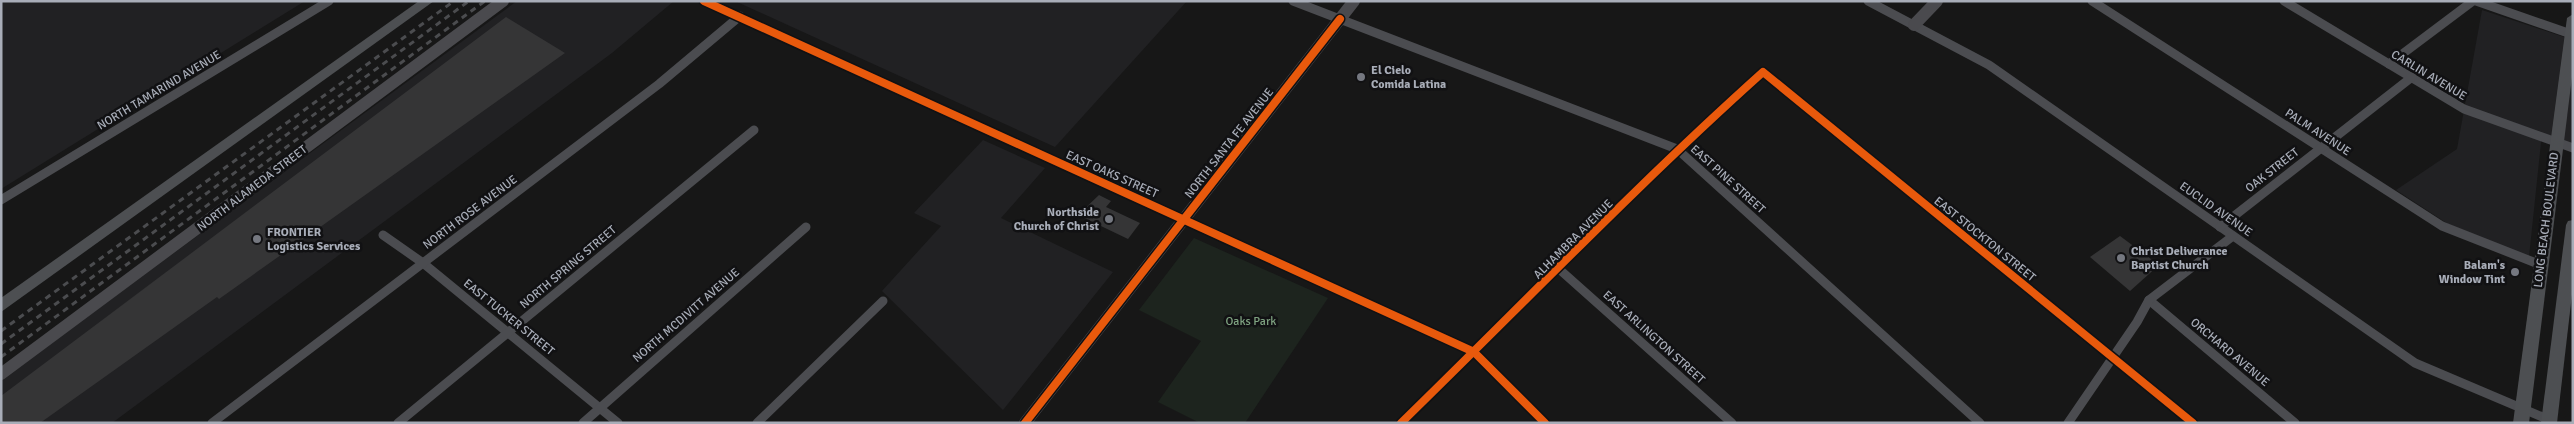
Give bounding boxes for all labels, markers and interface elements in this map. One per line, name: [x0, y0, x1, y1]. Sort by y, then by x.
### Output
street label: NORTH TAMARIND AVENUE: [95, 47, 224, 133]
street label: CARLIN AVENUE: [2388, 47, 2469, 104]
place label: El Cielo Comida Latina: [1371, 63, 1446, 92]
marker: El Cielo Comida Latina: [1355, 71, 1367, 83]
street label: NORTH SANTA FE AVENUE: [1182, 85, 1277, 202]
street label: PALM AVENUE: [2282, 106, 2354, 159]
street label: NORTH ALAMEDA STREET: [194, 142, 310, 235]
street label: EAST PINE STREET: [1687, 142, 1768, 217]
street label: OAK STREET: [2243, 145, 2302, 196]
street label: EAST OAKS STREET: [1063, 147, 1160, 202]
street label: LONG BEACH BOULEVARD: [2531, 151, 2562, 289]
street label: NORTH ROSE AVENUE: [420, 172, 521, 253]
street label: EUCLID AVENUE: [2176, 179, 2255, 240]
street label: EAST STOCKTON STREET: [1931, 194, 2039, 285]
street label: ALHAMBRA AVENUE: [1530, 196, 1616, 282]
place label: Northside Church of Christ: [1014, 205, 1100, 234]
marker: Northside Church of Christ: [1103, 213, 1115, 225]
street label: NORTH SPRING STREET: [517, 223, 620, 312]
place label: FRONTIER Logistics Services: [267, 225, 361, 254]
marker: FRONTIER Logistics Services: [251, 233, 263, 245]
place label: Christ Deliverance Baptist Church: [2131, 244, 2227, 273]
marker: Christ Deliverance Baptist Church: [2115, 252, 2127, 264]
place label: Balam's Window Tint: [2439, 258, 2506, 287]
street label: NORTH MCDIVITT AVENUE: [630, 265, 743, 366]
marker: Balam's Window Tint: [2509, 266, 2521, 278]
street label: EAST TUCKER STREET: [460, 276, 557, 359]
street label: EAST ARLINGTON STREET: [1599, 288, 1708, 387]
park label: Oaks Park: [1226, 314, 1276, 329]
street label: ORCHARD AVENUE: [2187, 315, 2272, 390]

